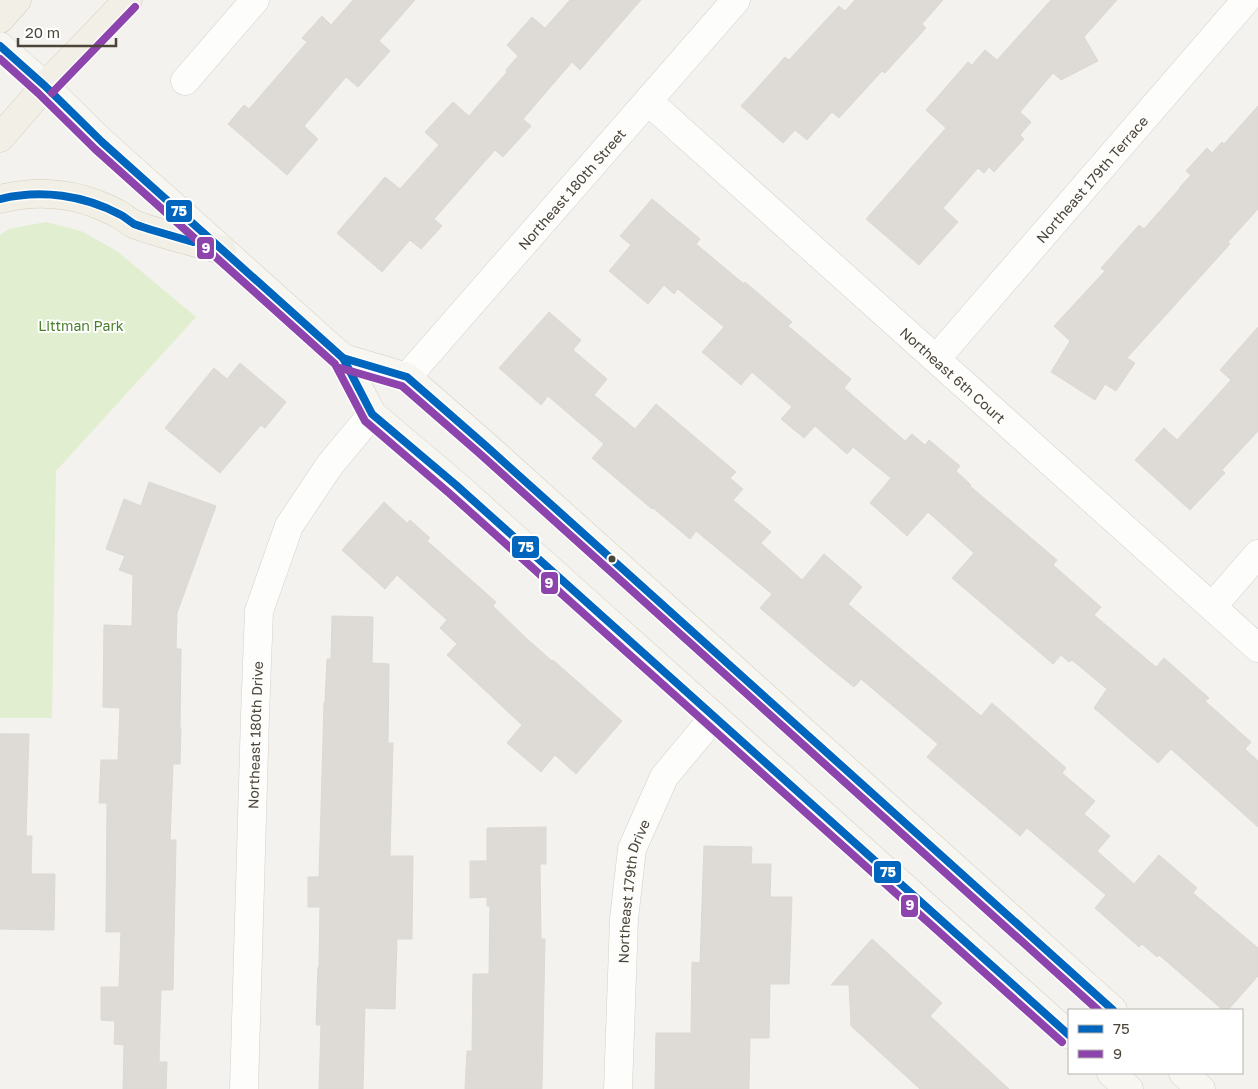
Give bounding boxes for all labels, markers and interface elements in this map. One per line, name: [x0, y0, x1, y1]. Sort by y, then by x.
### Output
scale bar: [18, 15, 115, 47]
text: 20 m: [25, 23, 60, 41]
street label: Northeast 179th Terrace: [1032, 112, 1151, 246]
street label: Northeast 180th Street: [514, 125, 629, 253]
line badge: 75: [165, 199, 193, 223]
text: 75: [171, 202, 188, 219]
line badge: 9: [196, 236, 215, 260]
text: 9: [202, 239, 211, 256]
park label: Littman Park: [38, 317, 124, 334]
street label: Northeast 6th Court: [897, 323, 1009, 426]
line badge: 75: [511, 535, 540, 559]
text: 75: [518, 538, 535, 555]
unlabelled marker: [607, 554, 617, 564]
line badge: 9: [540, 571, 559, 595]
text: 9: [545, 574, 554, 591]
street label: Northeast 180th Drive: [244, 661, 266, 809]
street label: Northeast 179th Drive: [614, 816, 653, 964]
line badge: 75: [873, 860, 902, 884]
text: 75: [880, 863, 897, 880]
line badge: 9: [900, 894, 919, 918]
text: 9: [906, 896, 915, 913]
legend: [1068, 1009, 1243, 1074]
text: 75: [1113, 1019, 1130, 1037]
text: 9: [1113, 1044, 1122, 1062]

